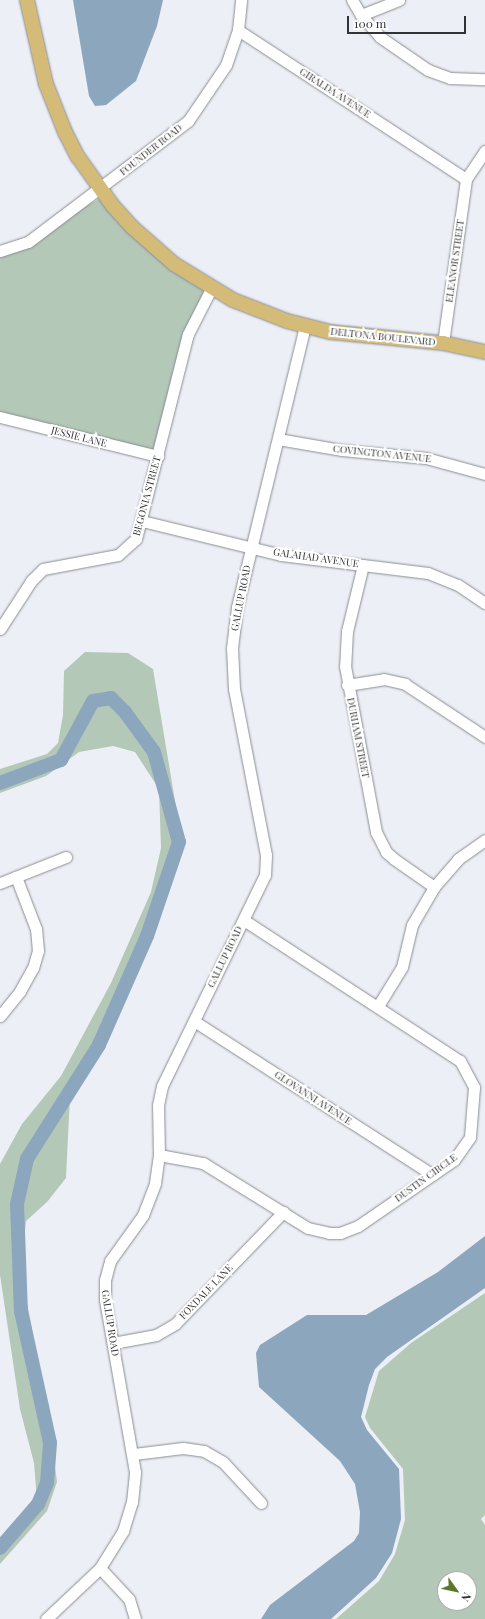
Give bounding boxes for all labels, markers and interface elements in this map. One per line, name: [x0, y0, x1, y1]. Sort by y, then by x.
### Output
scale bar: [349, 8, 468, 34]
text: 100 m: [354, 15, 386, 31]
street label: GIRALDA AVENUE: [297, 65, 373, 121]
street label: FOUNDER ROAD: [117, 122, 185, 178]
street label: ELEANOR STREET: [443, 219, 467, 303]
street label: DELTONA BOULEVARD: [330, 326, 436, 348]
street label: JESSIE LANE: [50, 424, 108, 450]
street label: COVINGTON AVENUE: [332, 443, 432, 465]
street label: BEGONIA STREET: [131, 455, 163, 537]
street label: GALAHAD AVENUE: [272, 546, 360, 570]
street label: GALLUP ROAD: [229, 564, 253, 632]
street label: DURHAM STREET: [344, 697, 372, 779]
street label: GALLUP ROAD: [205, 924, 245, 990]
street label: GLOVANNI AVENUE: [272, 1068, 354, 1128]
street label: DUSTIN CIRCLE: [392, 1151, 460, 1205]
street label: FOXDALE LANE: [177, 1262, 235, 1322]
street label: GALLUP ROAD: [99, 1289, 121, 1357]
north arrow: [437, 1571, 477, 1611]
text: N: [458, 1590, 475, 1605]

